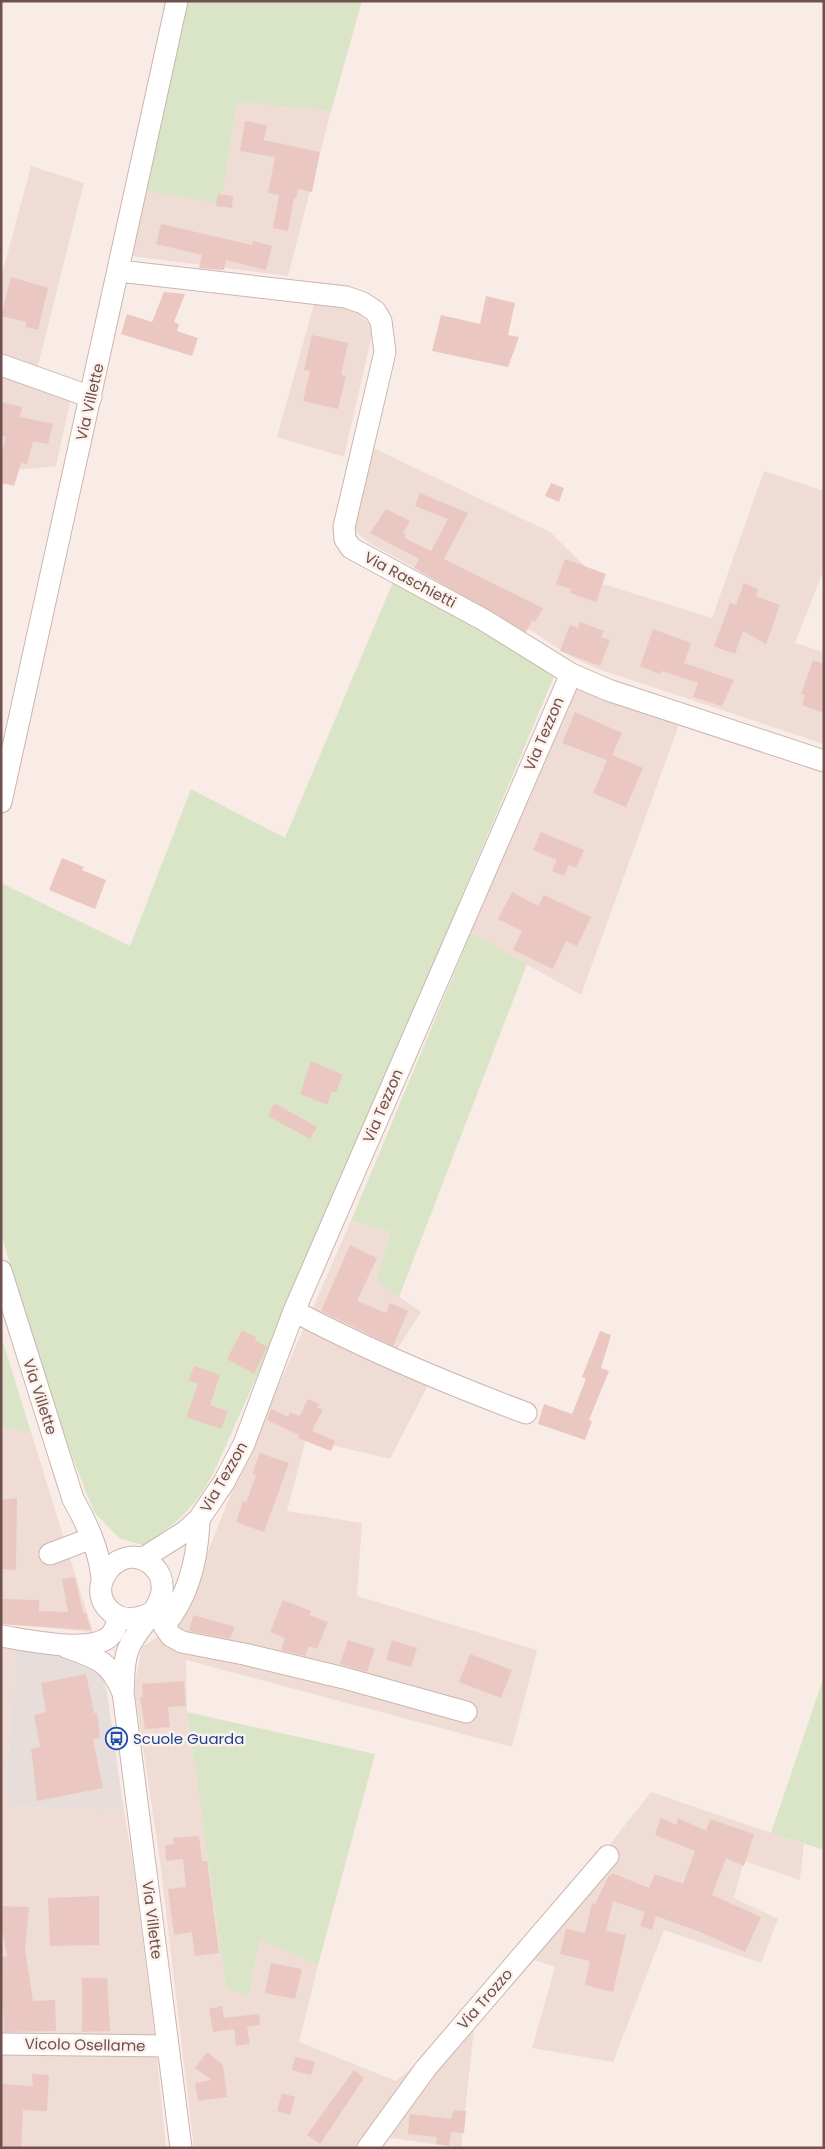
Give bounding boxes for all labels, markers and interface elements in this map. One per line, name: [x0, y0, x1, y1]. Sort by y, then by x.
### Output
street label: Via Villette: [70, 361, 109, 443]
street label: Via Raschietti: [361, 546, 460, 613]
street label: Via Tezzon: [519, 694, 568, 774]
street label: Via Tezzon: [358, 1066, 407, 1146]
street label: Via Villette: [18, 1356, 63, 1438]
street label: Via Tezzon: [195, 1438, 252, 1516]
bus stop icon: Scuole Guarda: [105, 1727, 129, 1751]
place label: Scuole Guarda: [133, 1728, 244, 1749]
street label: Via Villette: [137, 1880, 168, 1960]
street label: Via Trozzo: [452, 1964, 517, 2034]
street label: Vicolo Osellame: [24, 2033, 146, 2056]

